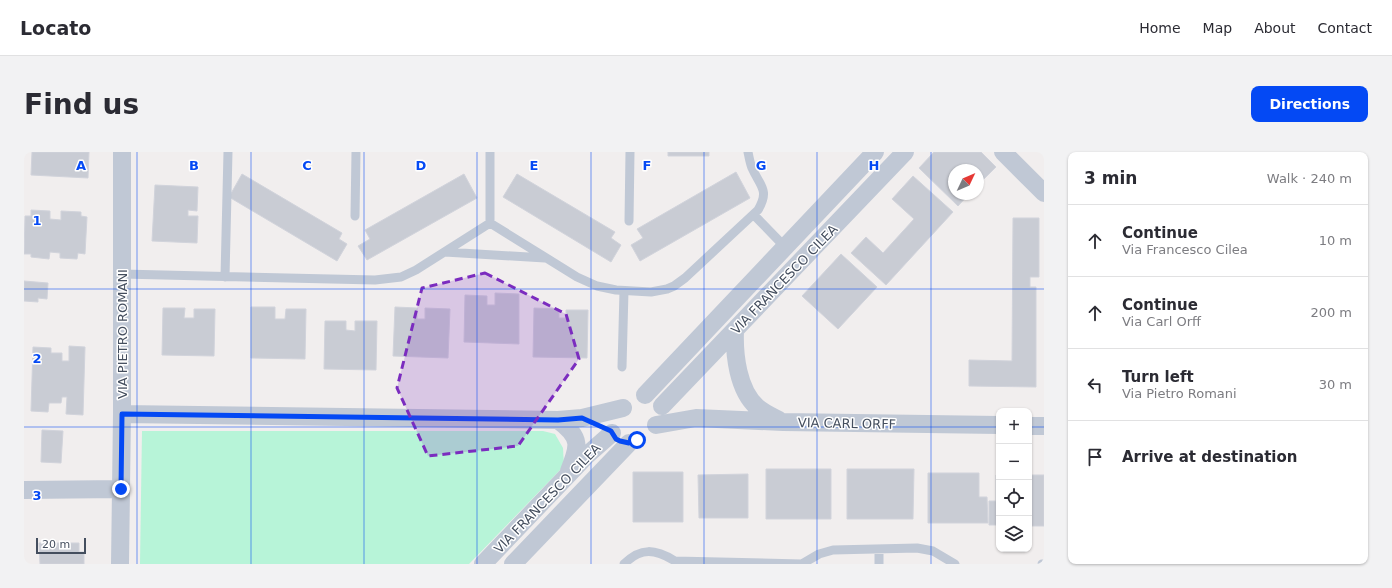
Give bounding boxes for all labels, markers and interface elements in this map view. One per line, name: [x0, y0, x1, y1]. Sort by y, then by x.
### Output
text: Locato: [20, 17, 91, 39]
text: Home: [1139, 20, 1181, 36]
text: Map: [1203, 20, 1232, 36]
text: About: [1254, 20, 1296, 36]
text: Contact: [1318, 20, 1372, 36]
button: Directions: [1251, 86, 1368, 122]
text: Find us: [24, 88, 139, 121]
text: A: [76, 158, 86, 173]
text: B: [189, 158, 199, 173]
text: C: [302, 158, 312, 173]
text: D: [416, 158, 427, 173]
text: E: [530, 158, 538, 173]
text: F: [643, 158, 651, 173]
text: G: [756, 158, 766, 173]
text: H: [869, 158, 879, 173]
north arrow: [948, 164, 984, 200]
text: 3 min: [1084, 168, 1137, 188]
text: Walk · 240 m: [1267, 171, 1352, 186]
text: 1: [32, 213, 42, 228]
street label: VIA FRANCESCO CILEA: [728, 221, 841, 337]
text: Continue: [1122, 224, 1198, 242]
icon: ahead: [1084, 230, 1106, 252]
text: 10 m: [1319, 233, 1352, 248]
text: Via Francesco Cilea: [1122, 242, 1248, 257]
street label: VIA PIETRO ROMANI: [115, 269, 130, 399]
text: Continue: [1122, 296, 1198, 314]
icon: ahead: [1084, 302, 1106, 324]
text: 200 m: [1310, 305, 1352, 320]
text: Via Carl Orff: [1122, 314, 1201, 329]
text: 2: [32, 351, 42, 366]
text: Turn left: [1122, 368, 1194, 386]
icon: left: [1084, 374, 1106, 396]
text: 30 m: [1319, 377, 1352, 392]
text: Via Pietro Romani: [1122, 386, 1237, 401]
map controls: [996, 408, 1032, 552]
button: +: [996, 408, 1032, 444]
street label: VIA CARL ORFF: [798, 415, 896, 432]
route start: [628, 431, 646, 449]
street label: VIA FRANCESCO CILEA: [491, 440, 604, 556]
button: −: [996, 444, 1032, 480]
icon: arrive: [1084, 446, 1106, 468]
text: Arrive at destination: [1122, 448, 1297, 466]
route end: [112, 480, 130, 498]
button: locate: [996, 480, 1032, 516]
text: 3: [32, 488, 42, 503]
button: layers: [996, 516, 1032, 552]
scale bar: [36, 536, 86, 555]
text: 20 m: [42, 538, 70, 551]

